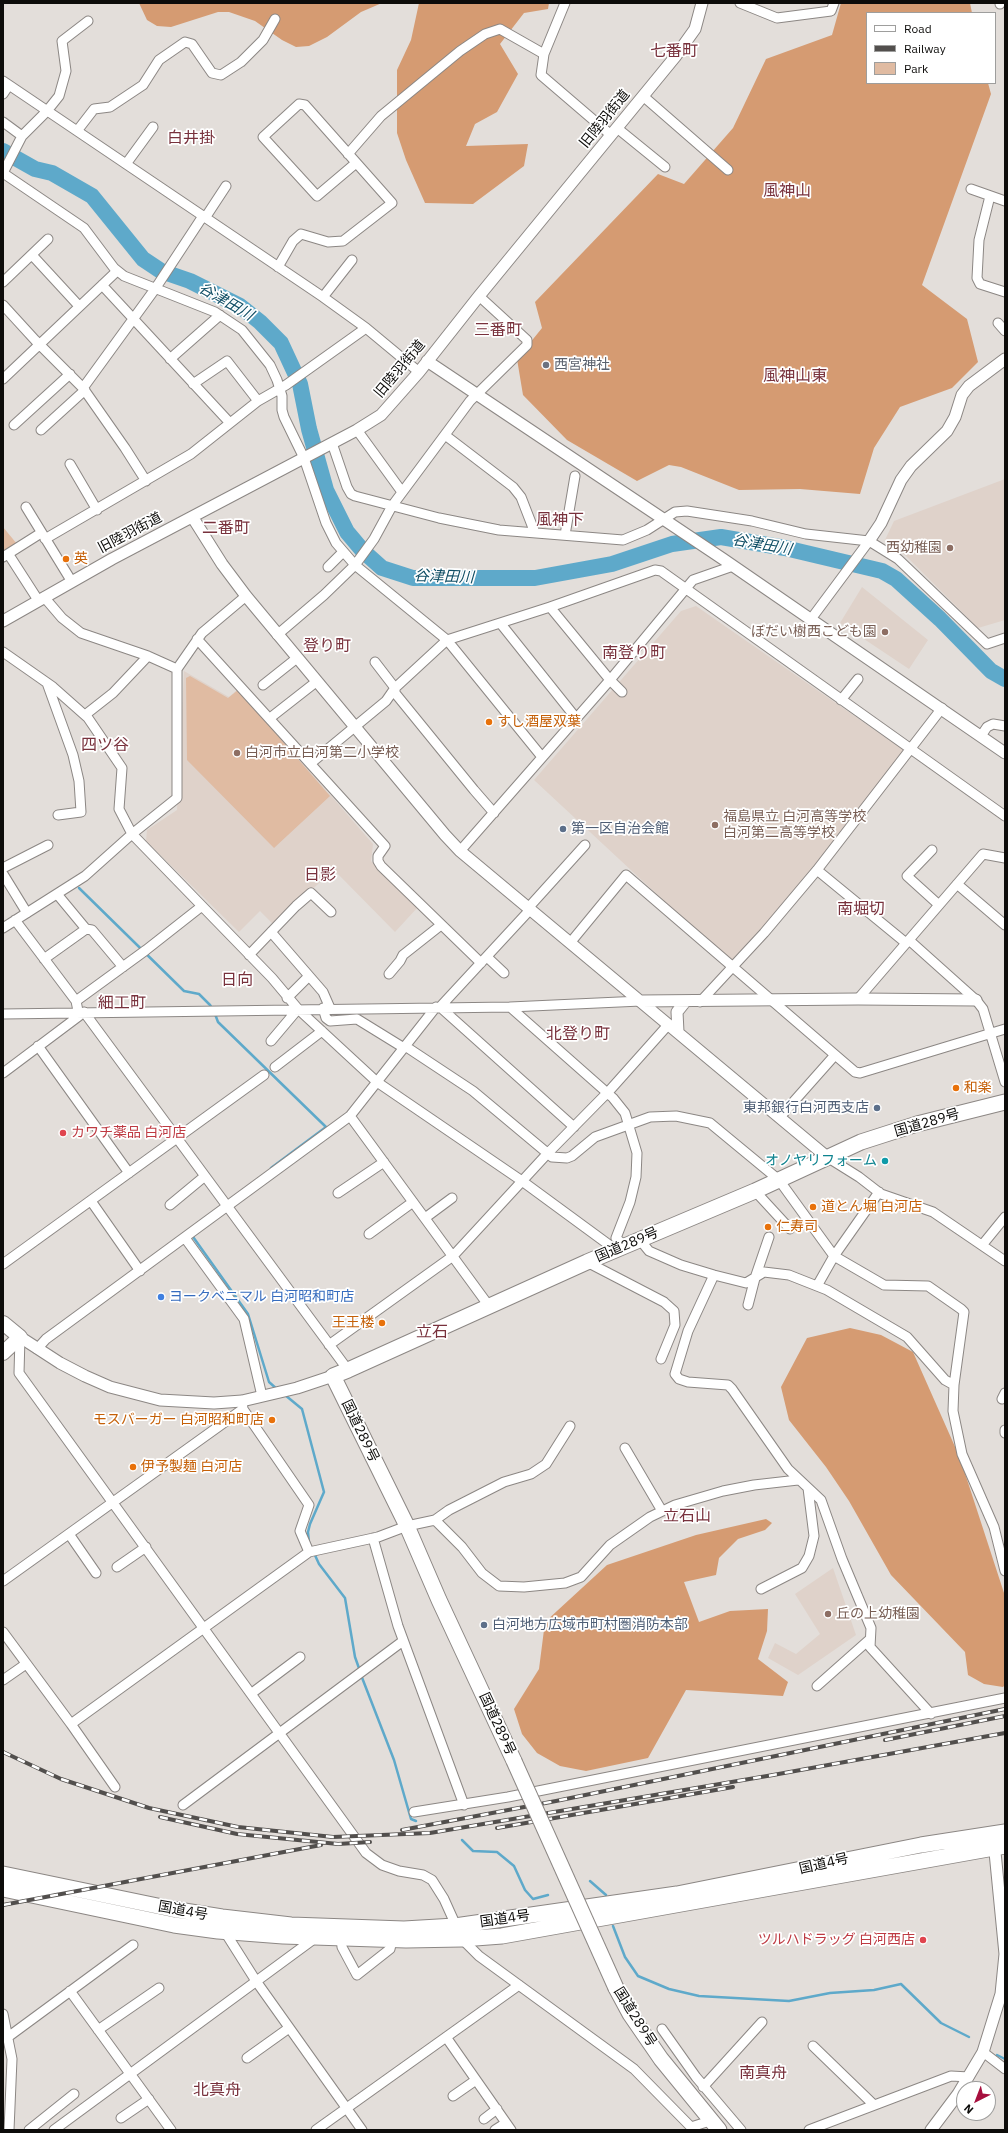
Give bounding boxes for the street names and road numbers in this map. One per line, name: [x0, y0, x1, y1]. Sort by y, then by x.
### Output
street label: 旧陸羽街道: [576, 87, 634, 151]
street label: 旧陸羽街道: [371, 337, 429, 401]
street label: 旧陸羽街道: [95, 509, 165, 557]
street label: 国道289号: [892, 1106, 962, 1140]
street label: 国道289号: [593, 1224, 661, 1266]
street label: 国道289号: [338, 1397, 382, 1465]
street label: 国道289号: [475, 1690, 519, 1758]
street label: 国道4号: [798, 1850, 850, 1878]
street label: 国道4号: [157, 1898, 209, 1924]
street label: 国道4号: [479, 1907, 531, 1931]
street label: 国道289号: [610, 1984, 660, 2050]

